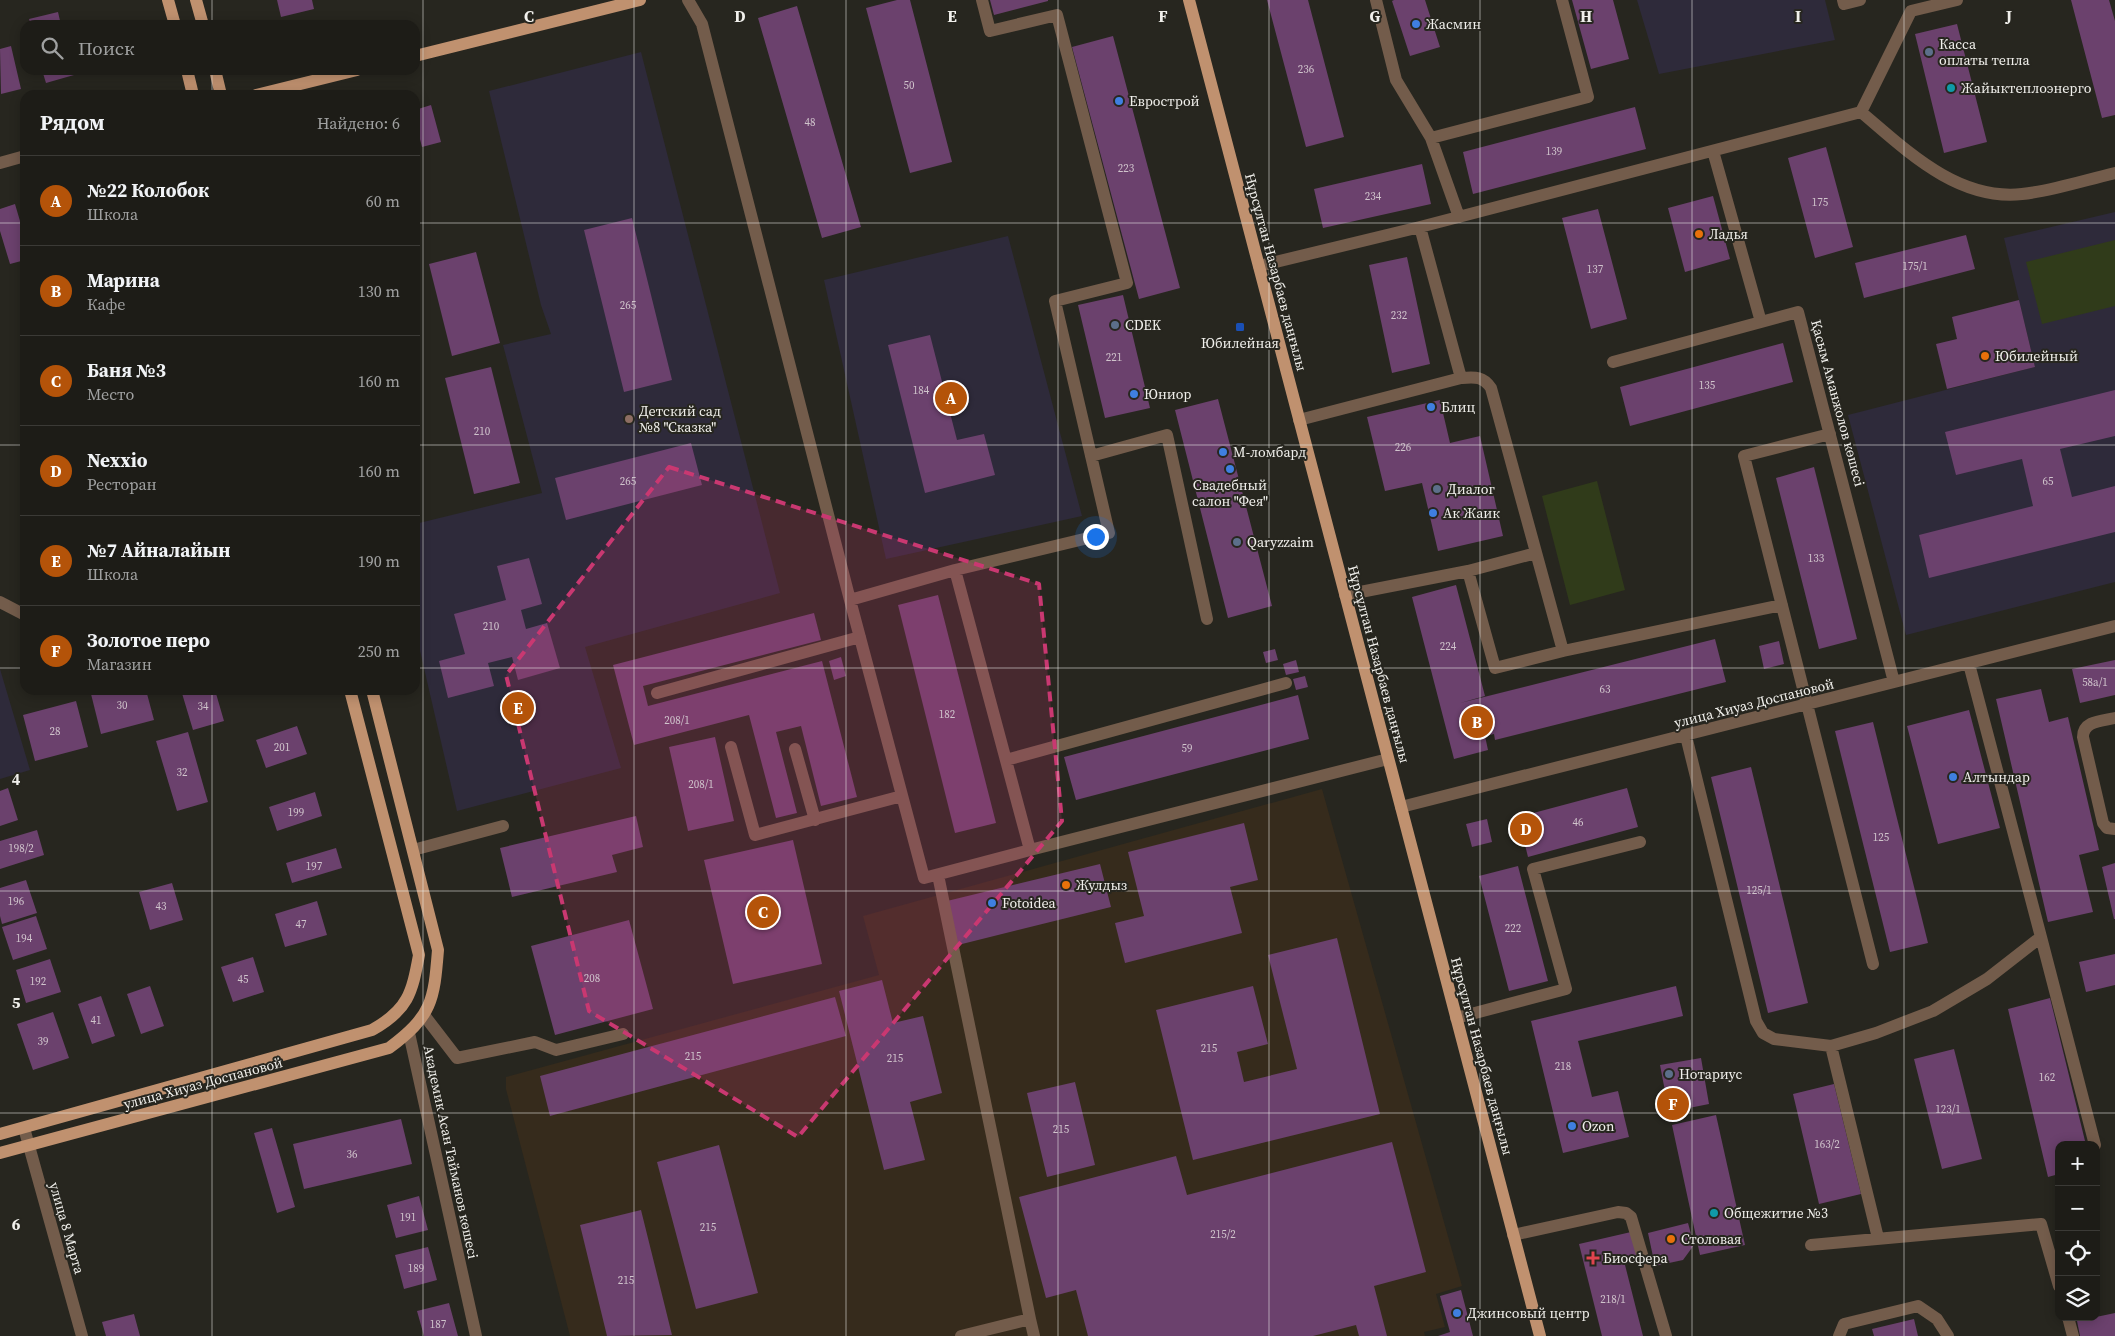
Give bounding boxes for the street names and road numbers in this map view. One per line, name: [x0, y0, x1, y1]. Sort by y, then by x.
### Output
street label: Нұрсұлтан Назарбаев даңғылы: [1240, 171, 1312, 373]
street label: Қасым Аманжолов көшесі: [1806, 317, 1870, 489]
street label: Нұрсұлтан Назарбаев даңғылы: [1343, 563, 1415, 765]
street label: улица Хиуаз Доспановой: [1672, 673, 1836, 733]
street label: Нұрсұлтан Назарбаев даңғылы: [1446, 955, 1518, 1157]
street label: Академик Асан Тайманов көшесі: [419, 1043, 483, 1261]
street label: улица Хиуаз Доспановой: [121, 1052, 285, 1114]
street label: улица 8 Марта: [44, 1180, 90, 1277]

